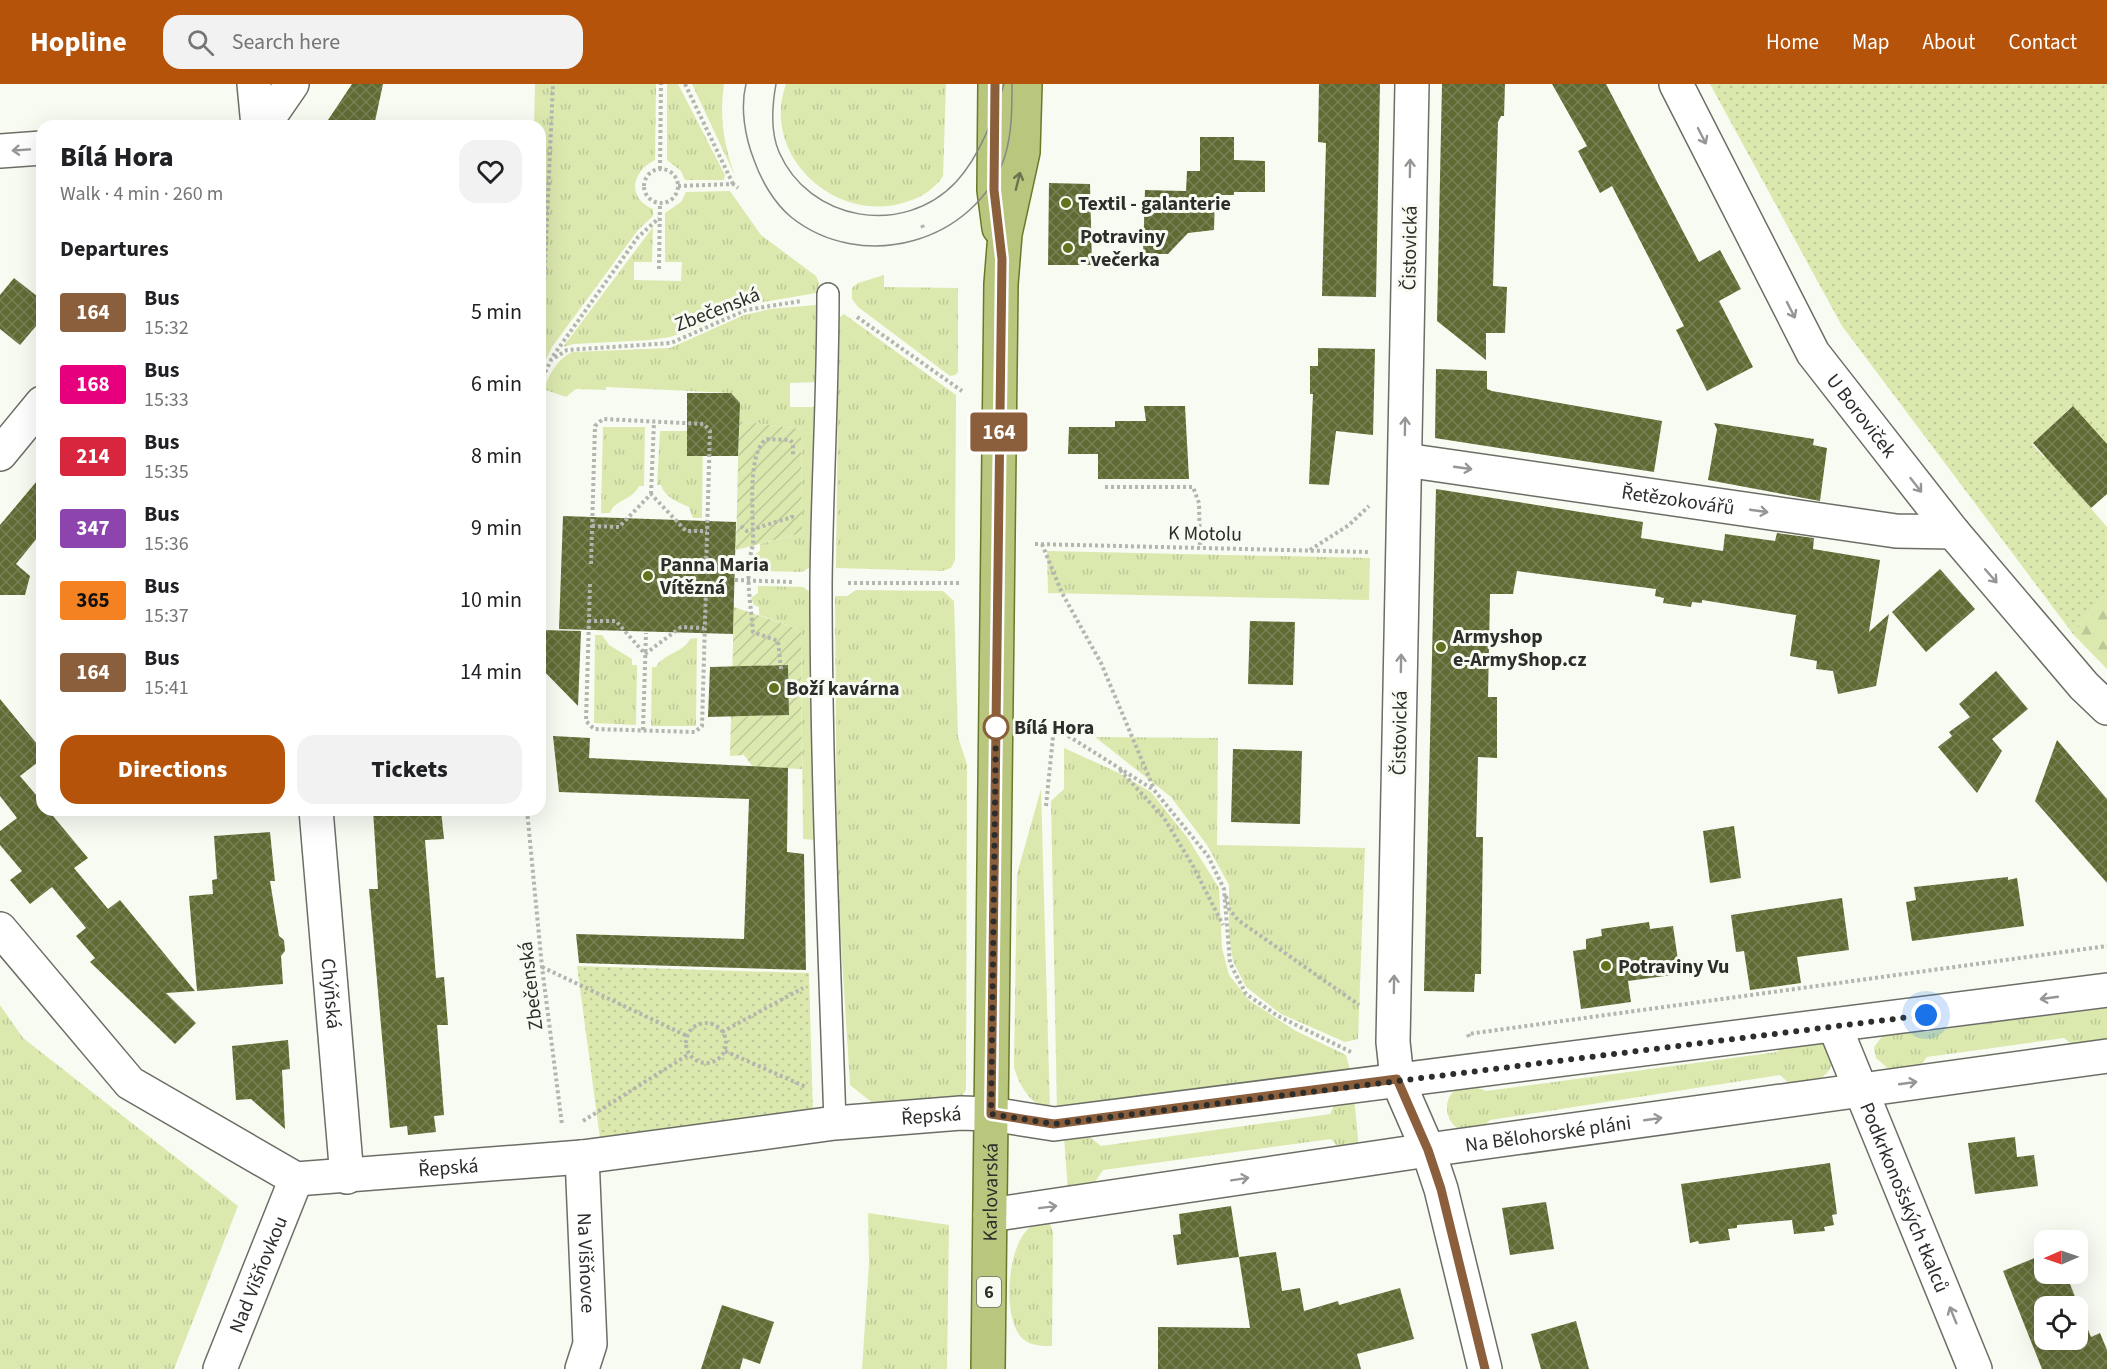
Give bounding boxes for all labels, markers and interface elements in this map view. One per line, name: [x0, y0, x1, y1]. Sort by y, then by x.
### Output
search box: [163, 15, 583, 69]
text: Hopline: [30, 22, 127, 62]
icon: search: [184, 26, 217, 59]
text: Search here: [232, 26, 340, 58]
text: Home: [1766, 27, 1819, 57]
text: Map: [1852, 27, 1890, 57]
text: About: [1923, 27, 1975, 57]
text: Contact: [2008, 27, 2077, 57]
one-way arrow: [1696, 127, 1708, 144]
text: Bílá Hora: [60, 137, 174, 177]
button: heart: [459, 140, 522, 203]
one-way arrow: [12, 144, 31, 155]
one-way arrow: [1405, 158, 1416, 178]
one-way arrow: [1012, 172, 1024, 191]
text: Walk · 4 min · 260 m: [60, 180, 223, 208]
place label: Textil - galanterie: [1078, 190, 1231, 218]
marker: Textil - galanterie: [1059, 196, 1073, 210]
street label: Čistovická: [1395, 205, 1425, 291]
place label: Potraviny - večerka: [1080, 223, 1166, 274]
text: Departures: [60, 233, 169, 265]
marker: Potraviny - večerka: [1061, 241, 1075, 255]
street label: Zbečenská: [671, 281, 764, 339]
text: Bus: [144, 282, 180, 314]
text: 5 min: [471, 296, 522, 328]
text: 164: [76, 297, 110, 327]
one-way arrow: [1786, 300, 1797, 318]
text: 15:32: [144, 314, 189, 342]
text: Bus: [144, 354, 180, 386]
text: 6 min: [471, 368, 522, 400]
street label: U Boroviček: [1819, 368, 1903, 464]
text: 168: [76, 369, 110, 399]
text: 15:33: [144, 386, 189, 414]
line badge: 164: [964, 412, 1034, 452]
one-way arrow: [1400, 416, 1411, 436]
text: 164: [982, 417, 1016, 447]
text: Bus: [144, 426, 180, 458]
text: 8 min: [471, 440, 522, 472]
text: 214: [76, 441, 110, 471]
text: 15:35: [144, 458, 189, 486]
one-way arrow: [1452, 463, 1472, 474]
one-way arrow: [1909, 477, 1922, 493]
street label: Řetězokovářů: [1620, 478, 1736, 522]
text: Bus: [144, 498, 180, 530]
one-way arrow: [1749, 506, 1769, 517]
text: 9 min: [471, 512, 522, 544]
text: 347: [76, 513, 110, 543]
street label: K Motolu: [1168, 519, 1242, 549]
text: 15:36: [144, 530, 189, 558]
place label: Panna Maria Vítězná: [659, 551, 769, 602]
marker: Panna Maria Vítězná: [641, 569, 655, 583]
one-way arrow: [1984, 569, 1998, 584]
text: Bus: [144, 570, 180, 602]
text: 10 min: [460, 584, 522, 616]
text: 365: [76, 585, 110, 615]
text: 15:37: [144, 602, 189, 630]
place label: Armyshop e-ArmyShop.cz: [1452, 623, 1586, 674]
marker: Armyshop e-ArmyShop.cz: [1434, 640, 1448, 654]
text: Bus: [144, 642, 180, 674]
one-way arrow: [1395, 653, 1406, 673]
text: 14 min: [460, 656, 522, 688]
text: 164: [76, 657, 110, 687]
text: 15:41: [144, 674, 189, 702]
place label: Boží kavárna: [786, 675, 900, 703]
marker: Boží kavárna: [767, 681, 781, 695]
street label: Čistovická: [1385, 690, 1415, 776]
marker: Bílá Hora: [983, 714, 1009, 740]
place label: Bílá Hora: [1014, 714, 1094, 742]
button: Directions: [60, 735, 285, 804]
button: Tickets: [297, 735, 522, 804]
street label: Zbečenská: [512, 940, 550, 1032]
place label: Potraviny Vu: [1618, 953, 1729, 981]
street label: Chýňská: [314, 957, 347, 1030]
marker: Potraviny Vu: [1599, 959, 1613, 973]
one-way arrow: [1389, 974, 1400, 994]
one-way arrow: [2040, 993, 2059, 1004]
your location: [1911, 1000, 1941, 1030]
one-way arrow: [1898, 1078, 1918, 1089]
street label: Podkrkonošských tkalců: [1852, 1098, 1955, 1297]
street label: Řepská: [900, 1100, 963, 1133]
street label: Na Bělohorské pláni: [1463, 1109, 1633, 1160]
one-way arrow: [1642, 1113, 1662, 1124]
street label: Karlovarská: [977, 1143, 1006, 1242]
street label: Řepská: [417, 1152, 479, 1185]
one-way arrow: [1230, 1173, 1250, 1184]
one-way arrow: [1037, 1202, 1057, 1213]
street label: Nad Višňovkou: [223, 1212, 295, 1337]
street label: Na Višňovce: [569, 1212, 602, 1314]
north arrow: [2034, 1230, 2088, 1284]
map controls: [2034, 1230, 2088, 1350]
road number: 6: [977, 1277, 1001, 1307]
button: locate: [2034, 1296, 2088, 1350]
one-way arrow: [1947, 1306, 1958, 1324]

